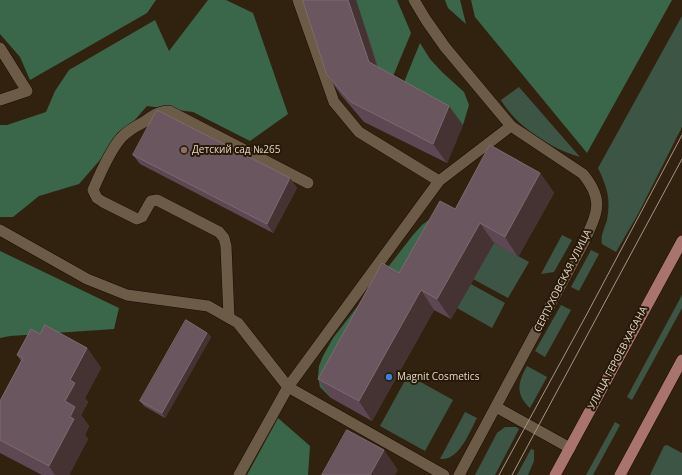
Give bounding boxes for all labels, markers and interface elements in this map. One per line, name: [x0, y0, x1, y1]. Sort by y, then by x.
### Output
place label: Детский сад №265: [192, 144, 280, 156]
marker: Детский сад №265: [179, 145, 189, 155]
street label: СЕРПУХОВСКАЯ УЛИЦА: [532, 228, 594, 334]
street label: УЛИЦА ГЕРОЕВ ХАСАНА: [586, 305, 650, 411]
place label: Magnit Cosmetics: [397, 371, 479, 383]
marker: Magnit Cosmetics: [384, 372, 394, 382]

